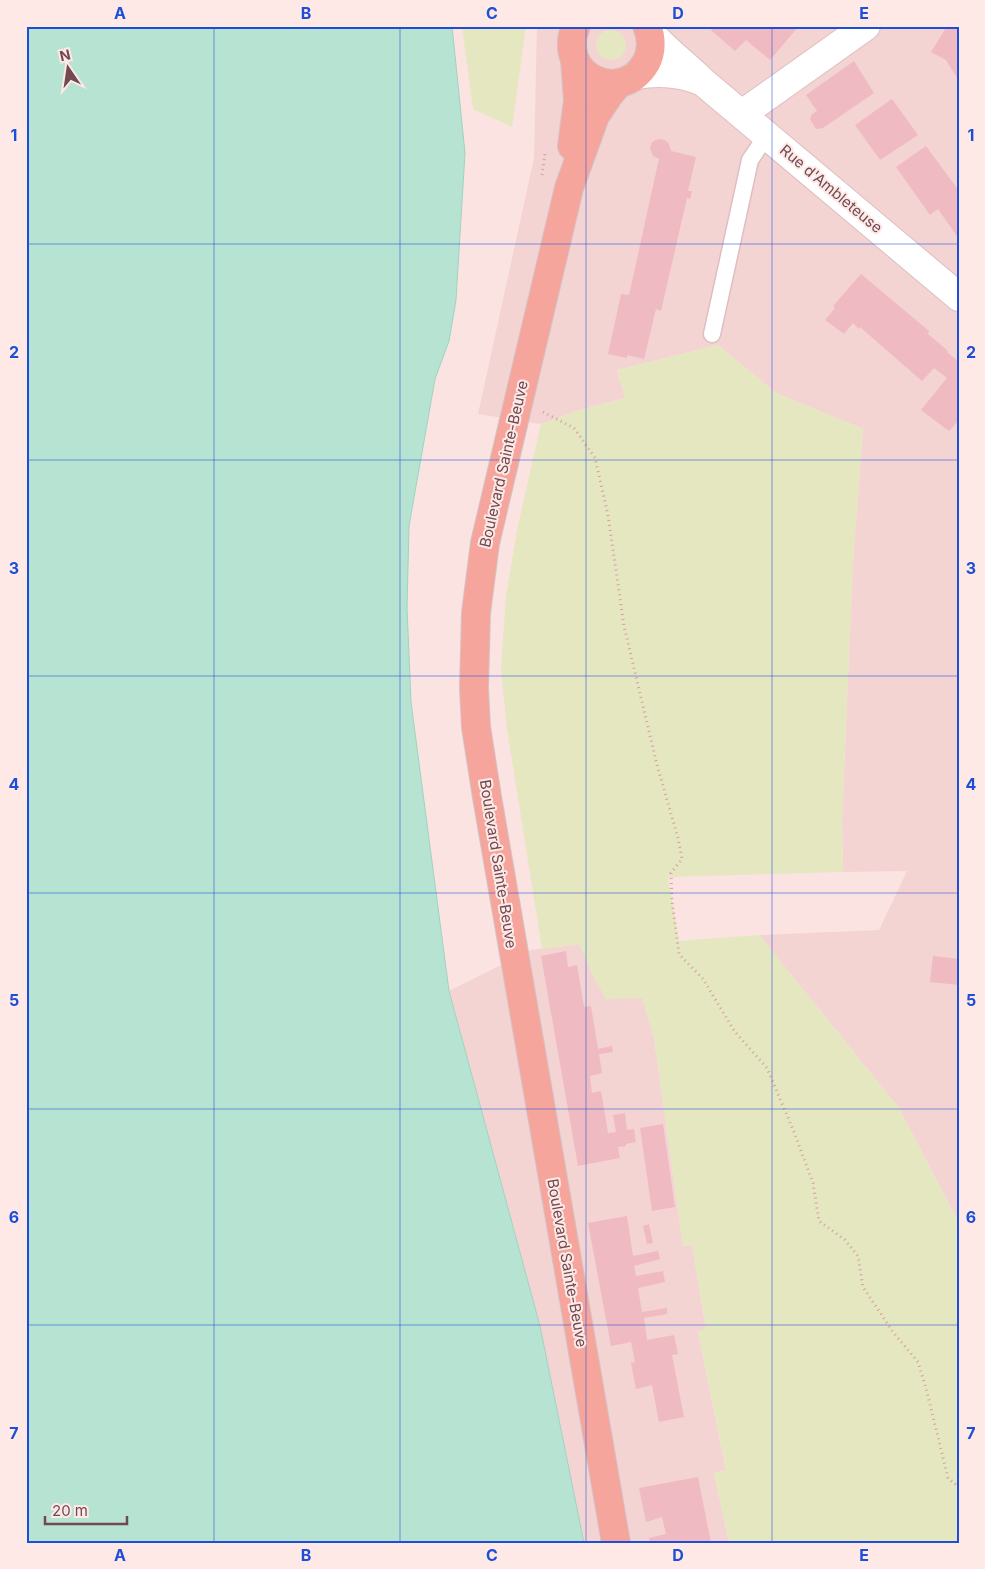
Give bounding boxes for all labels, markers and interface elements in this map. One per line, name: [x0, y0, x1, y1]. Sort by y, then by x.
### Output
text: A: [114, 3, 126, 23]
text: B: [301, 3, 311, 23]
text: C: [486, 3, 498, 23]
text: D: [672, 3, 684, 23]
text: E: [859, 3, 869, 23]
north arrow: [42, 42, 92, 92]
text: N: [58, 45, 72, 64]
text: 1: [11, 125, 17, 145]
text: 1: [968, 125, 974, 145]
street label: Rue d'Ambleteuse: [776, 140, 886, 237]
text: 2: [9, 342, 19, 362]
text: 2: [966, 342, 976, 362]
street label: Boulevard Sainte-Beuve: [475, 379, 532, 549]
text: 3: [9, 558, 19, 578]
text: 3: [966, 558, 976, 578]
text: 4: [9, 774, 20, 794]
text: 4: [966, 774, 977, 794]
street label: Boulevard Sainte-Beuve: [476, 778, 521, 950]
text: 5: [9, 990, 19, 1010]
text: 5: [966, 990, 976, 1010]
street label: Boulevard Sainte-Beuve: [543, 1177, 592, 1349]
text: 6: [9, 1207, 19, 1227]
text: 6: [966, 1207, 976, 1227]
text: 7: [9, 1423, 19, 1443]
text: 7: [966, 1423, 976, 1443]
scale bar: [45, 1494, 128, 1526]
text: 20 m: [52, 1501, 88, 1520]
text: A: [114, 1545, 126, 1565]
text: B: [301, 1545, 311, 1565]
text: C: [486, 1545, 498, 1565]
text: D: [672, 1545, 684, 1565]
text: E: [859, 1545, 869, 1565]

